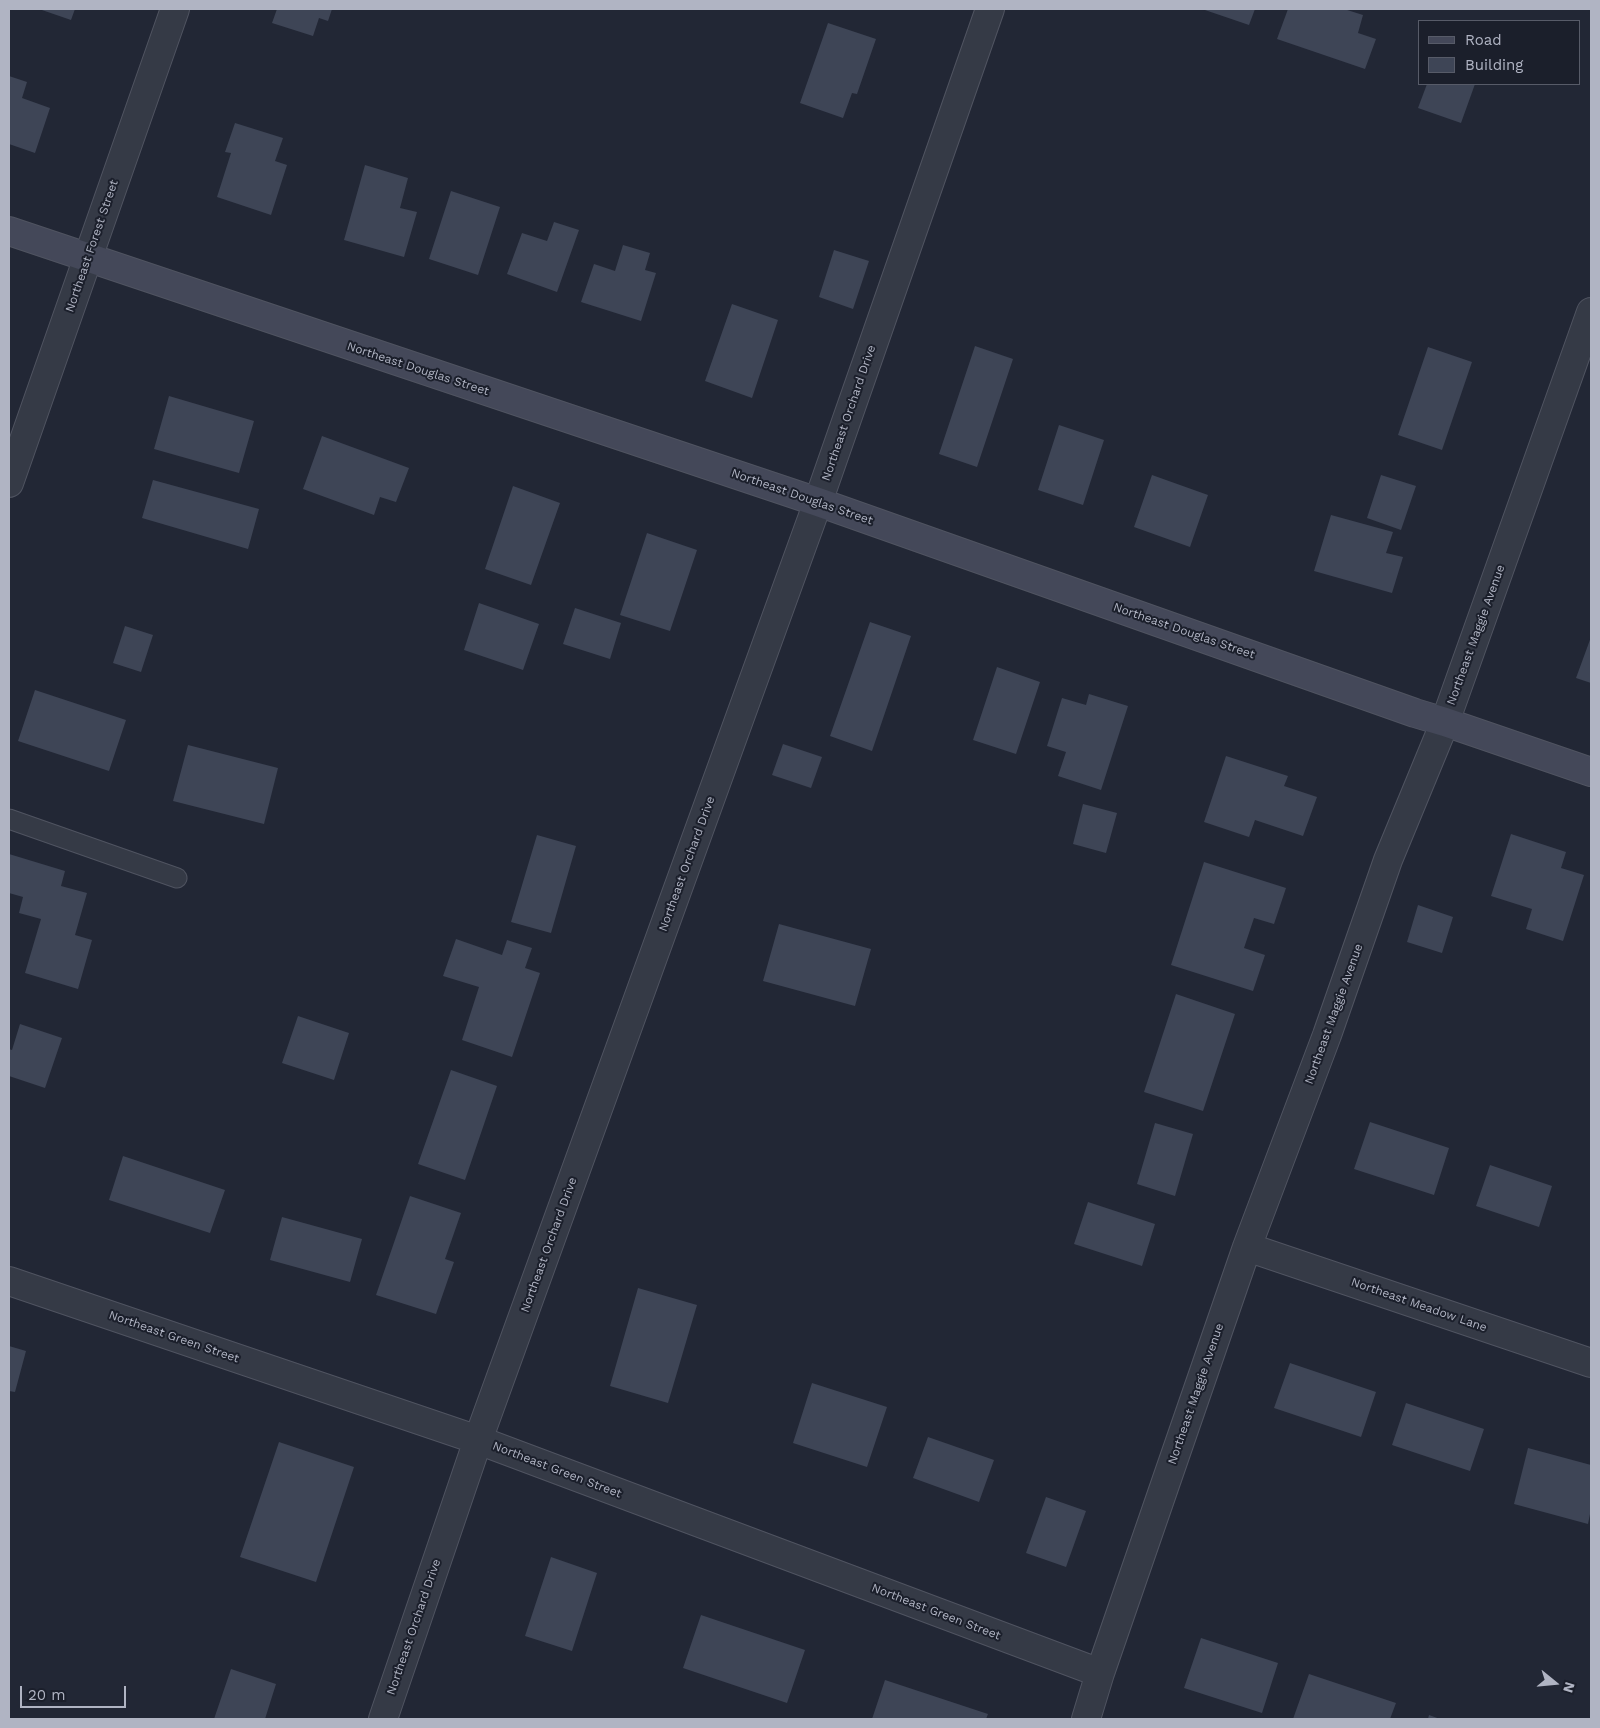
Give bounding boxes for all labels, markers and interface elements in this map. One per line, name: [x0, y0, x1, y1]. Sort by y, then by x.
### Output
legend: [1418, 20, 1580, 85]
text: Road: [1465, 31, 1502, 49]
text: Building: [1465, 56, 1523, 74]
street label: Northeast Forest Street: [63, 178, 121, 314]
street label: Northeast Douglas Street: [345, 339, 491, 399]
street label: Northeast Orchard Drive: [819, 343, 879, 483]
street label: Northeast Douglas Street: [729, 466, 875, 528]
street label: Northeast Maggie Avenue: [1444, 563, 1508, 707]
street label: Northeast Douglas Street: [1111, 600, 1257, 662]
street label: Northeast Orchard Drive: [656, 794, 718, 934]
street label: Northeast Maggie Avenue: [1302, 942, 1366, 1086]
street label: Northeast Orchard Drive: [518, 1175, 580, 1315]
street label: Northeast Meadow Lane: [1349, 1275, 1489, 1335]
street label: Northeast Green Street: [107, 1308, 241, 1366]
street label: Northeast Maggie Avenue: [1165, 1321, 1227, 1467]
street label: Northeast Green Street: [490, 1439, 624, 1501]
street label: Northeast Orchard Drive: [384, 1557, 444, 1697]
street label: Northeast Green Street: [869, 1581, 1003, 1643]
north arrow: [1530, 1658, 1580, 1708]
scale bar: [22, 1676, 129, 1708]
text: N: [1560, 1680, 1579, 1695]
text: 20 m: [28, 1686, 66, 1704]

